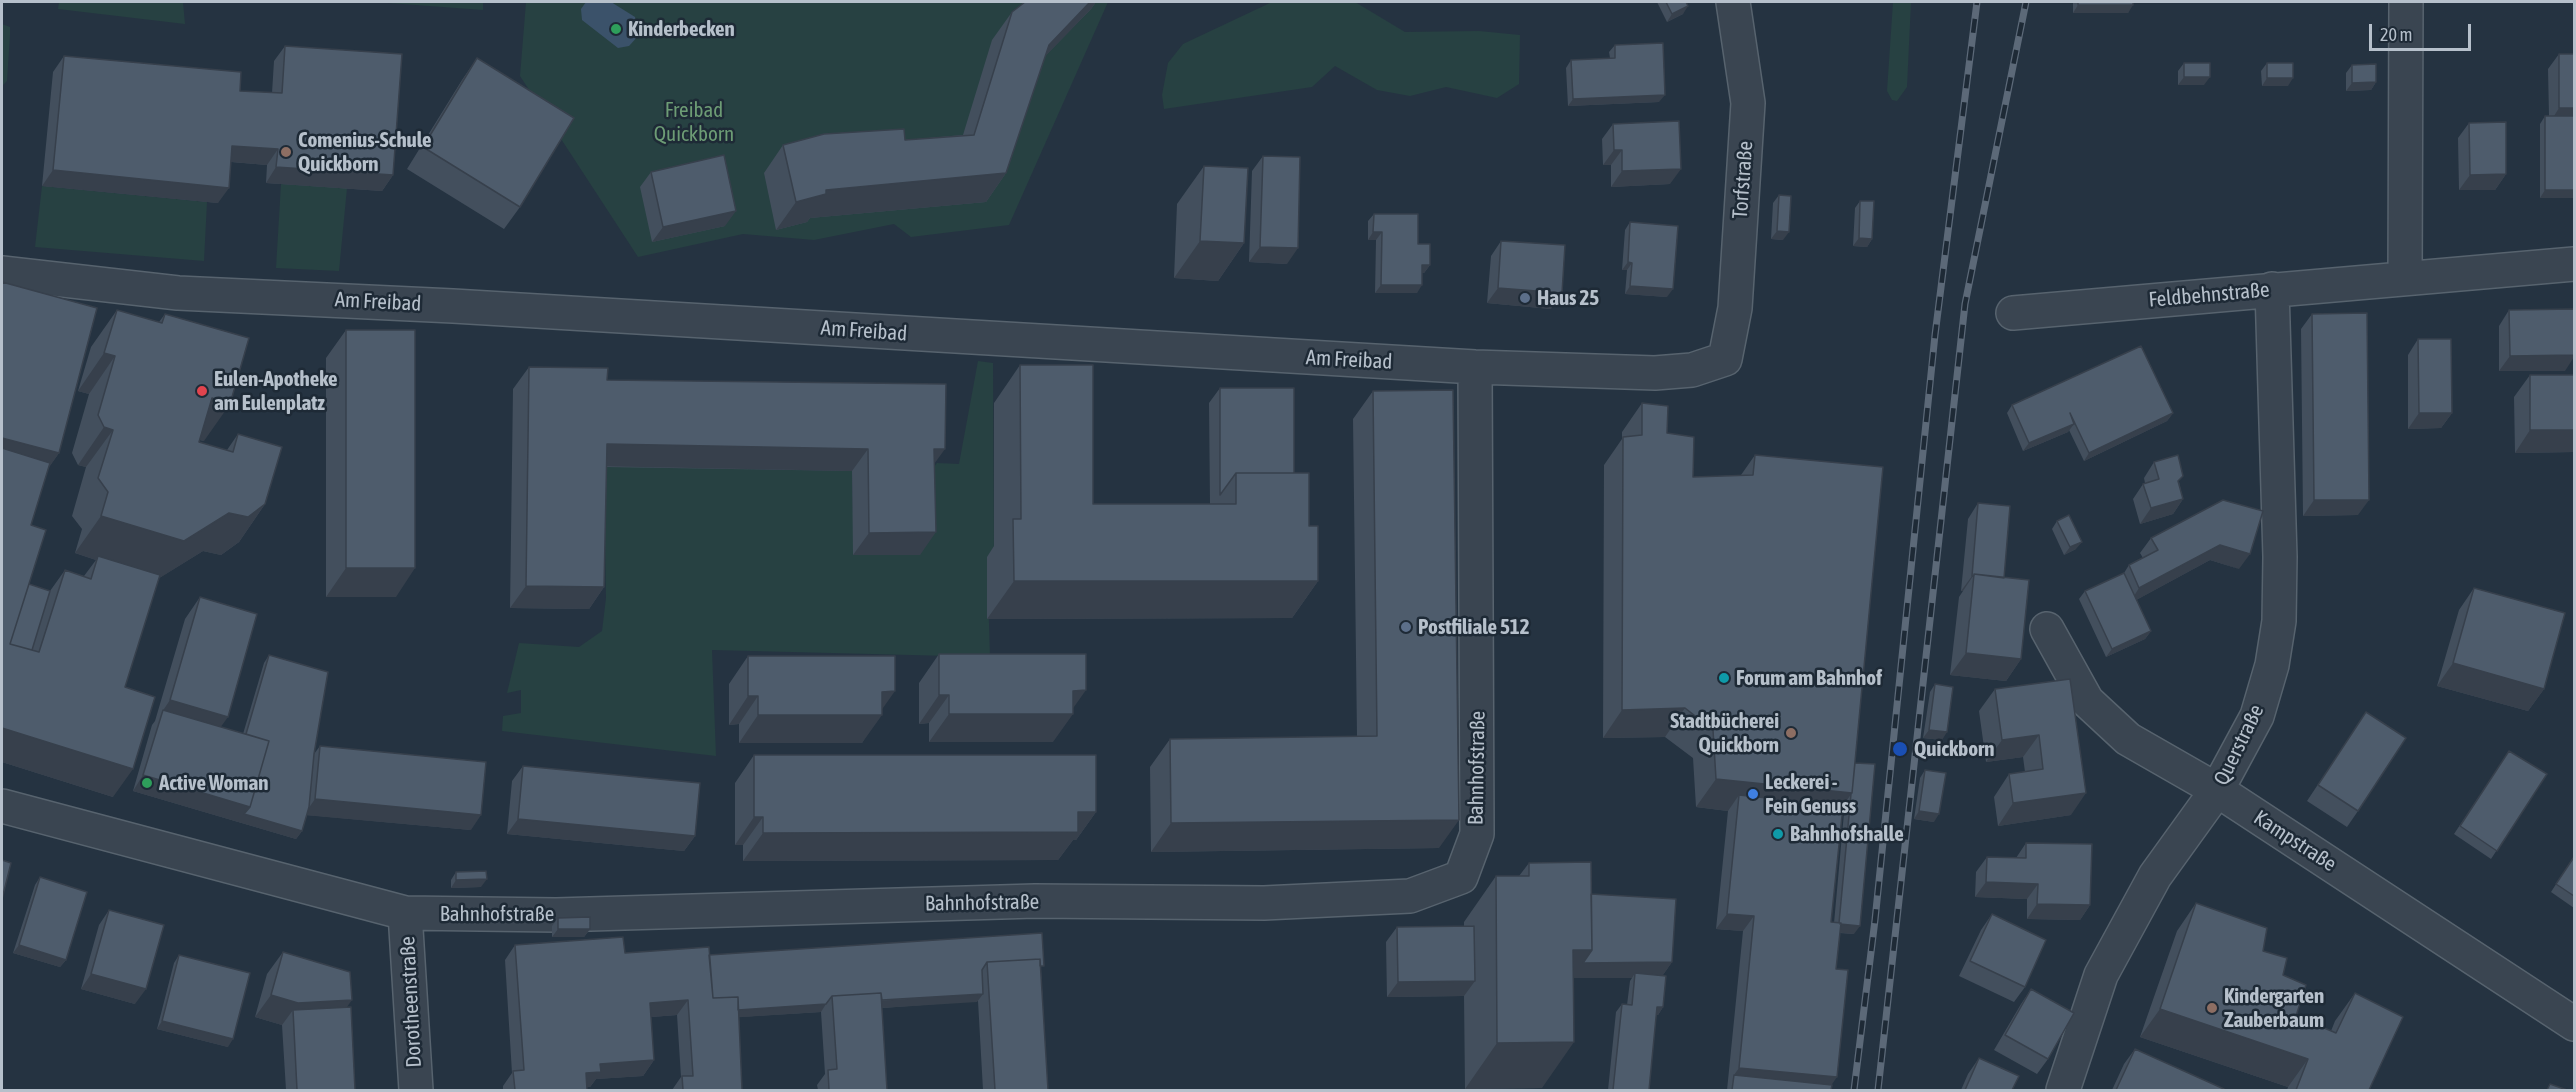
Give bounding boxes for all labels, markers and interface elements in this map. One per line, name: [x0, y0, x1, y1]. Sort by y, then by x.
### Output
scale bar: [2372, 12, 2474, 50]
place label: Kinderbecken: [628, 16, 735, 42]
marker: Kinderbecken: [609, 22, 623, 36]
text: 20 m: [2380, 24, 2412, 45]
park label: Freibad Quickborn: [654, 97, 734, 147]
place label: Comenius-Schule Quickborn: [298, 127, 432, 177]
street label: Torfstraße: [1728, 140, 1758, 220]
marker: Comenius-Schule Quickborn: [279, 145, 293, 159]
street label: Feldbehnstraße: [2148, 277, 2270, 313]
place label: Haus 25: [1537, 285, 1599, 311]
street label: Am Freibad: [334, 287, 422, 317]
marker: Haus 25: [1518, 291, 1532, 305]
street label: Am Freibad: [820, 315, 908, 347]
street label: Am Freibad: [1305, 345, 1393, 375]
place label: Eulen-Apotheke am Eulenplatz: [214, 366, 338, 416]
marker: Eulen-Apotheke am Eulenplatz: [195, 384, 209, 398]
place label: Postfiliale 512: [1418, 614, 1530, 640]
marker: Postfiliale 512: [1399, 620, 1413, 634]
place label: Forum am Bahnhof: [1736, 665, 1882, 691]
marker: Forum am Bahnhof: [1717, 671, 1731, 685]
street label: Querstraße: [2209, 701, 2269, 789]
place label: Stadtbücherei Quickborn: [1670, 708, 1779, 758]
street label: Bahnhofstraße: [1463, 711, 1491, 825]
marker: Stadtbücherei Quickborn: [1784, 726, 1798, 740]
place label: Quickborn: [1914, 736, 1994, 762]
marker: Quickborn: [1891, 740, 1909, 758]
place label: Leckerei - Fein Genuss: [1765, 769, 1856, 819]
place label: Active Woman: [159, 770, 268, 796]
marker: Active Woman: [140, 776, 154, 790]
marker: Leckerei - Fein Genuss: [1746, 787, 1760, 801]
street label: Kampstraße: [2249, 805, 2341, 877]
place label: Bahnhofshalle: [1790, 821, 1904, 847]
marker: Bahnhofshalle: [1771, 827, 1785, 841]
street label: Bahnhofstraße: [925, 889, 1039, 917]
street label: Bahnhofstraße: [440, 901, 554, 927]
street label: Dorotheenstraße: [395, 936, 427, 1068]
place label: Kindergarten Zauberbaum: [2224, 983, 2324, 1033]
marker: Kindergarten Zauberbaum: [2205, 1001, 2219, 1015]

